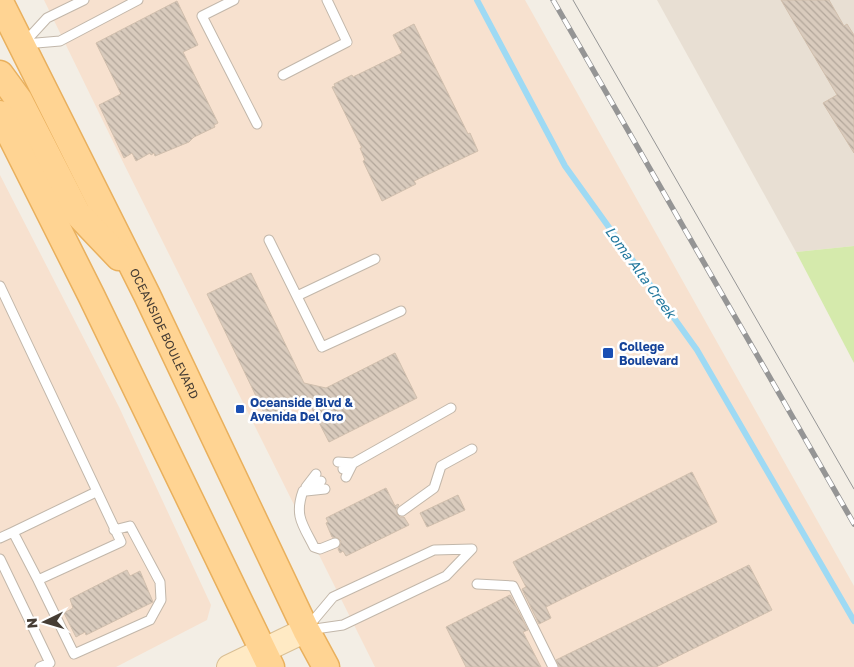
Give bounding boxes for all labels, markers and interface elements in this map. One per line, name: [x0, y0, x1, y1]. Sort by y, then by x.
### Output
water label: Loma Alta Creek: [602, 223, 681, 323]
street label: OCEANSIDE BOULEVARD: [127, 265, 203, 401]
place label: College Boulevard: [619, 339, 678, 368]
marker: College Boulevard: [601, 346, 615, 360]
place label: Oceanside Blvd & Avenida Del Oro: [250, 395, 353, 424]
marker: Oceanside Blvd & Avenida Del Oro: [234, 403, 246, 415]
north arrow: [20, 597, 70, 647]
text: N: [23, 617, 40, 629]

